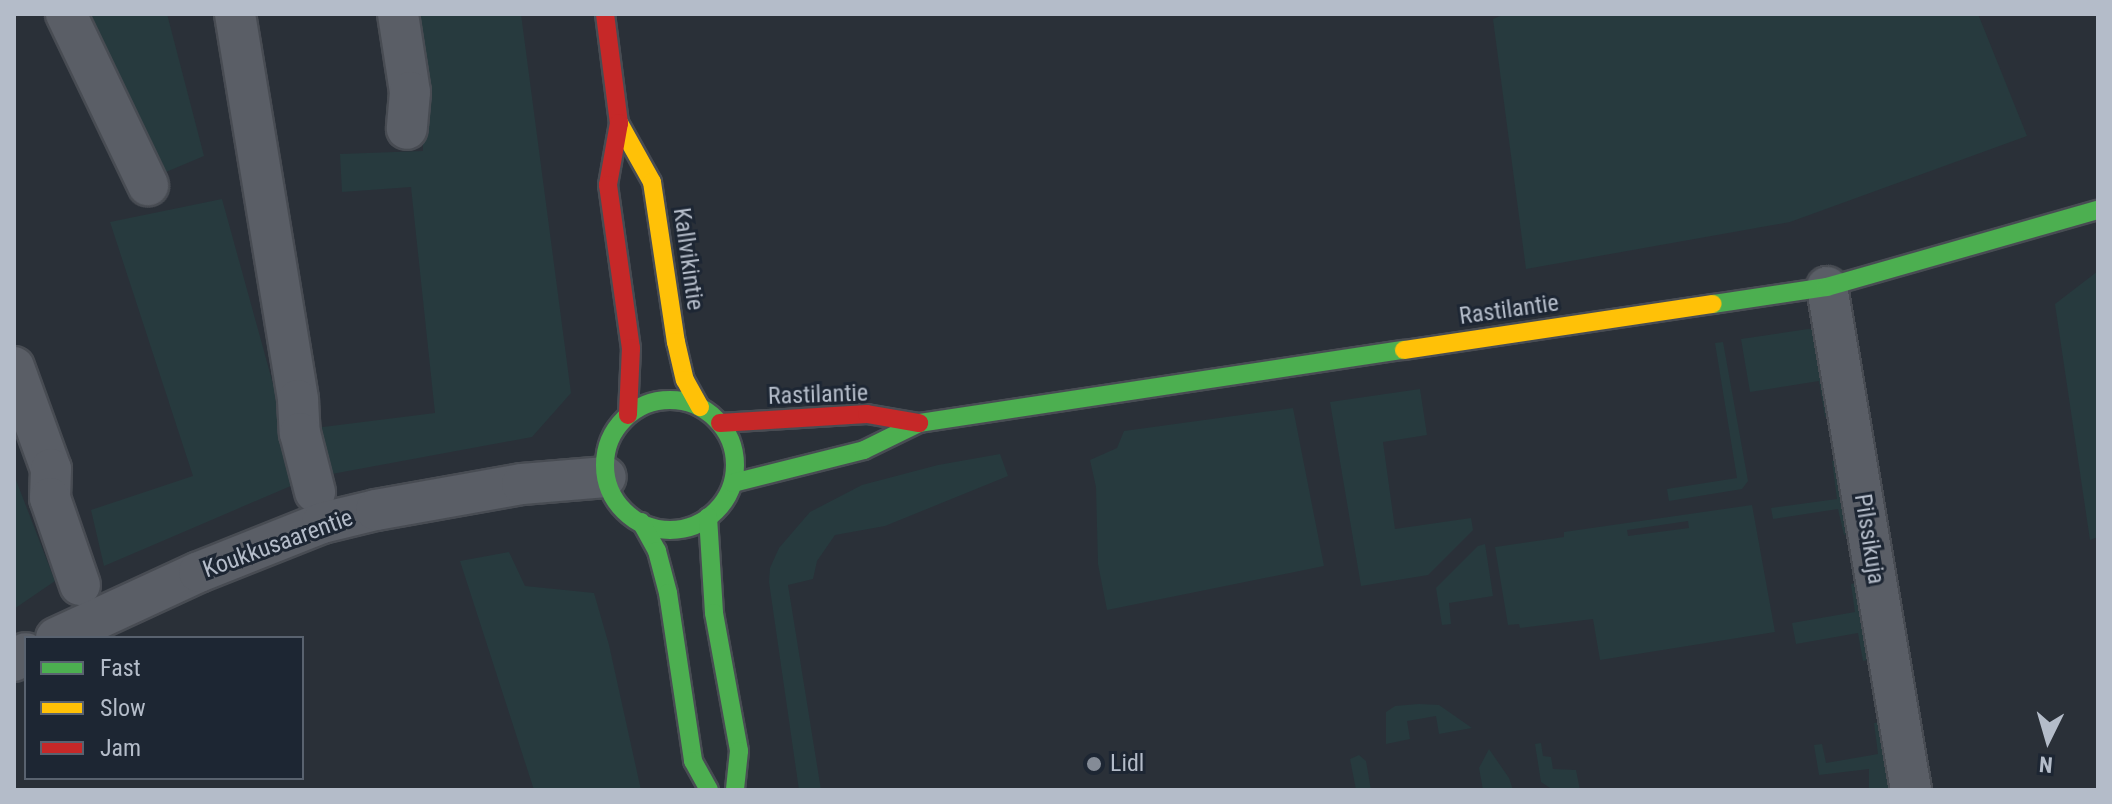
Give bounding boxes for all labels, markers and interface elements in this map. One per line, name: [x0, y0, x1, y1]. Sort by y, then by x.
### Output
street label: Kallvikintie: [667, 206, 709, 312]
street label: Rastilantie: [1457, 289, 1561, 331]
street label: Rastilantie: [767, 379, 869, 411]
street label: Pilssikuja: [1848, 492, 1890, 586]
street label: Koukkusaarentie: [199, 504, 357, 584]
legend: [24, 636, 304, 780]
text: Fast: [100, 654, 141, 682]
text: Slow: [100, 694, 146, 722]
north arrow: [2008, 700, 2088, 780]
text: Jam: [100, 734, 141, 762]
place label: Lidl: [1110, 750, 1144, 778]
text: N: [2038, 751, 2054, 777]
marker: Lidl: [1085, 755, 1103, 773]

